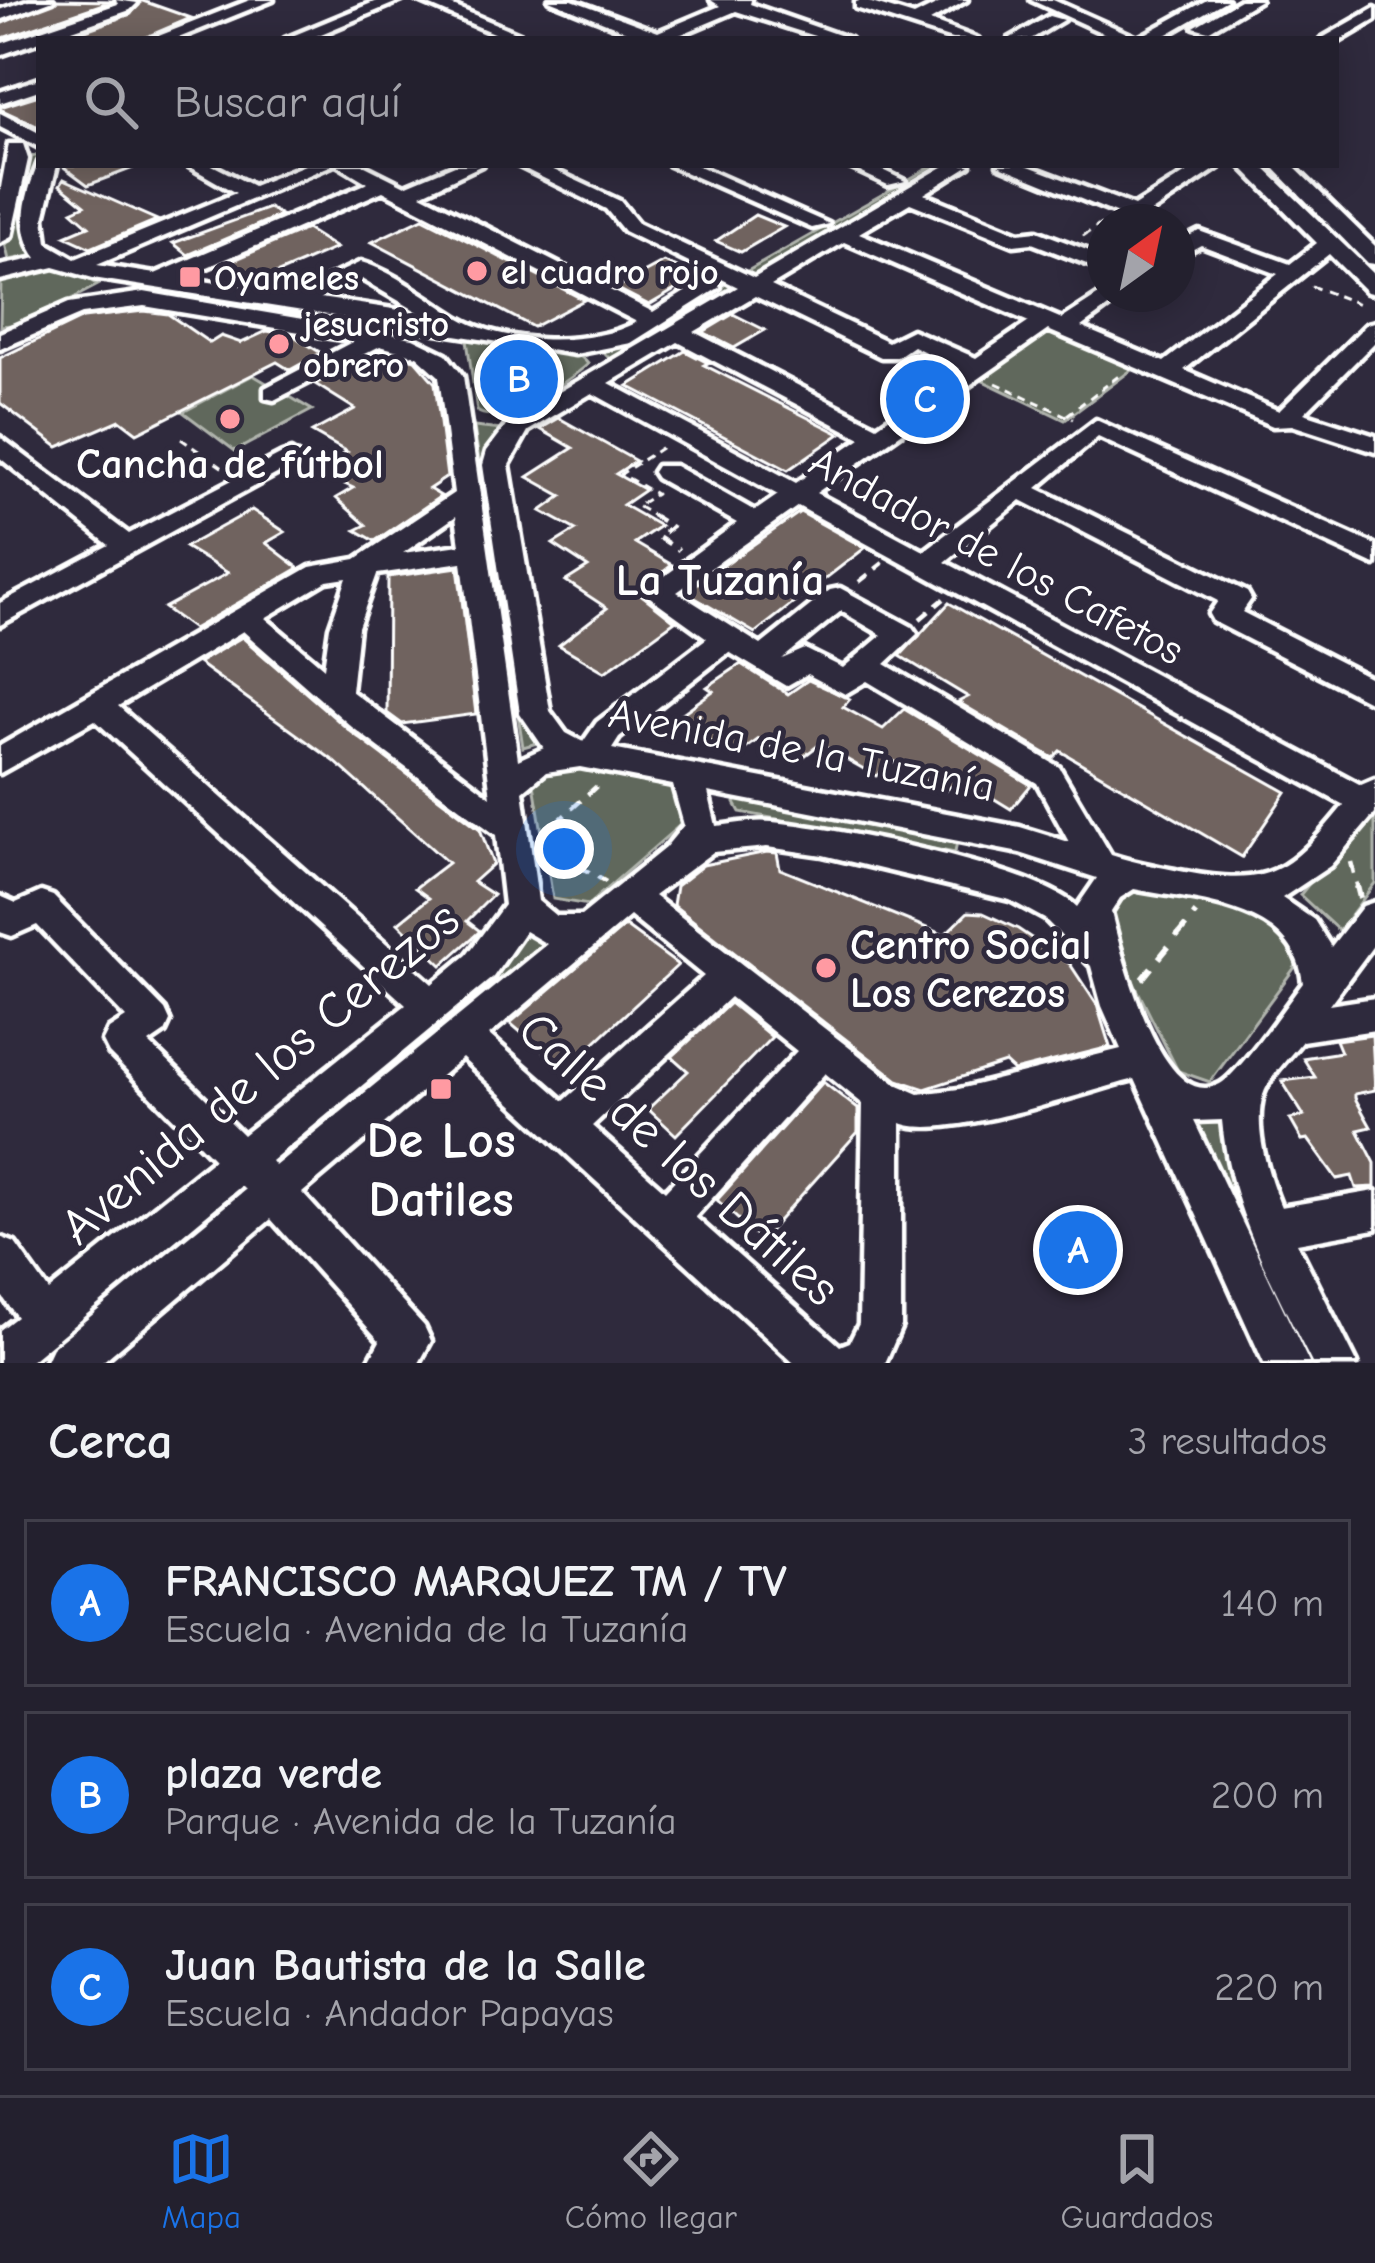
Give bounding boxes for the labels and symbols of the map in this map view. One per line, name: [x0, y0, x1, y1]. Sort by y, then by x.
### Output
north arrow: [1087, 204, 1195, 312]
place label: el cuadro rojo: [501, 252, 719, 293]
place label: Oyameles: [214, 258, 359, 299]
marker: el cuadro rojo: [464, 258, 490, 284]
marker: Oyameles: [177, 264, 203, 290]
place label: jesucristo obrero: [299, 304, 449, 386]
marker: jesucristo obrero: [266, 331, 292, 357]
pin: B: [480, 334, 558, 424]
pin: C: [886, 354, 964, 444]
marker: Cancha de fútbol: [217, 406, 243, 432]
street label: Andador de los Cafetos: [801, 437, 1192, 676]
place label: Cancha de fútbol: [76, 440, 384, 489]
district label: La Tuzanía: [616, 554, 824, 606]
street label: Avenida de la Tuzanía: [605, 689, 999, 812]
your location: [534, 819, 594, 879]
street label: Avenida de los Cerezos: [49, 889, 471, 1257]
place label: Centro Social Los Cerezos: [850, 921, 1091, 1018]
marker: Centro Social Los Cerezos: [813, 955, 839, 981]
street label: Calle de los Dátiles: [507, 1000, 851, 1318]
marker: De Los Datiles: [428, 1076, 454, 1102]
place label: De Los Datiles: [366, 1111, 516, 1229]
pin: A: [1039, 1205, 1117, 1295]

